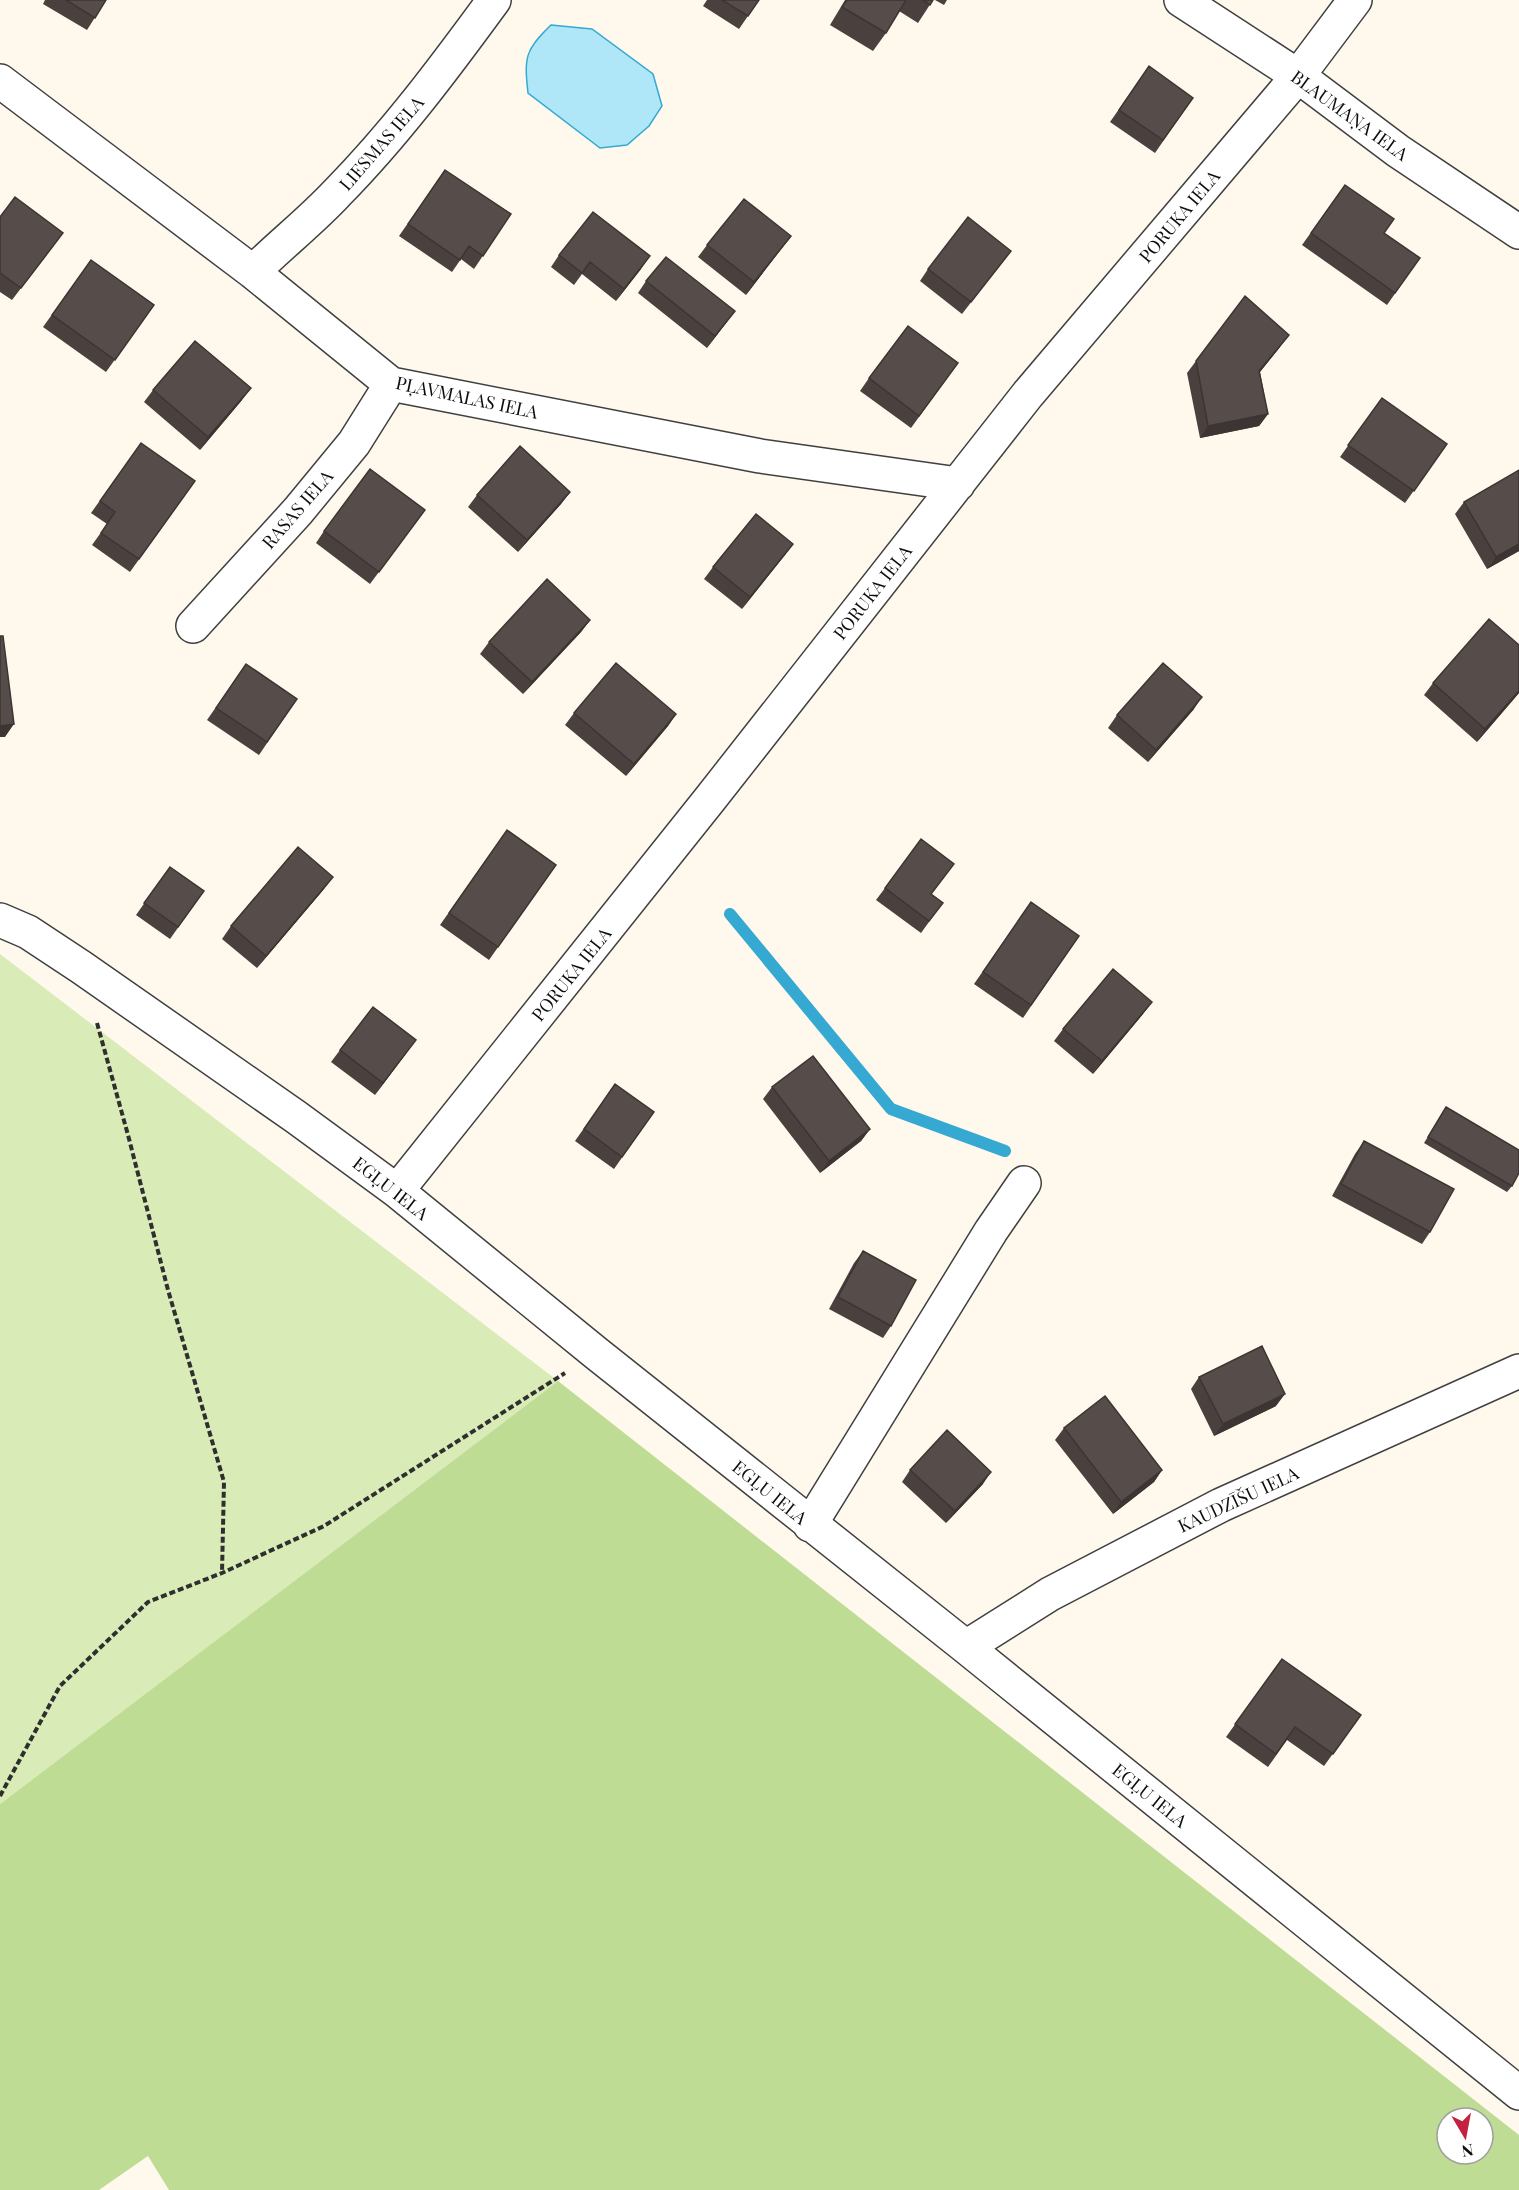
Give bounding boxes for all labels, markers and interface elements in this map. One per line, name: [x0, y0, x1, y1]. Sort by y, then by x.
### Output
street label: BLAUMAŅA IELA: [1287, 64, 1414, 166]
street label: LIESMAS IELA: [333, 90, 429, 195]
street label: PORUKA IELA: [1133, 164, 1225, 267]
street label: PĻAVMALAS IELA: [394, 370, 541, 424]
street label: RASAS IELA: [256, 464, 338, 554]
street label: PORUKA IELA: [827, 539, 917, 644]
street label: PORUKA IELA: [526, 922, 617, 1026]
street label: EGĻU IELA: [348, 1151, 434, 1226]
street label: EGĻU IELA: [727, 1454, 813, 1530]
street label: KAUDZĪŠU IELA: [1174, 1460, 1303, 1537]
street label: EGĻU IELA: [1107, 1757, 1193, 1833]
north arrow: [1435, 2106, 1495, 2166]
text: N: [1460, 2140, 1475, 2163]

